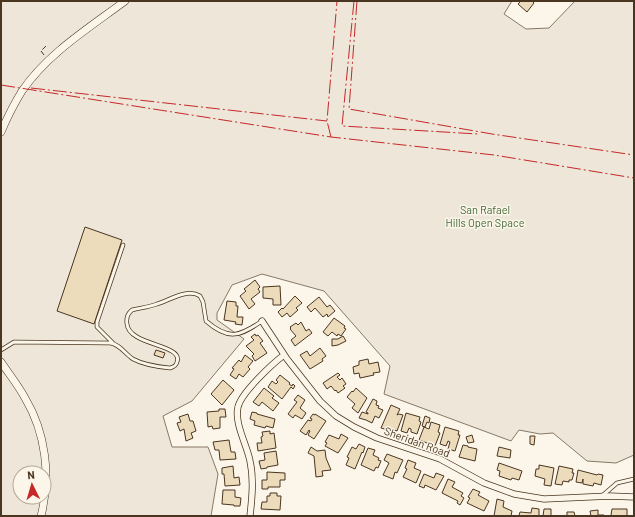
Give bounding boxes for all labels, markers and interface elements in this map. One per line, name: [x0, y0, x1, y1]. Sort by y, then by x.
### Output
park label: San Rafael Hills Open Space: [445, 203, 525, 229]
street label: Sheridan Road: [383, 424, 452, 459]
north arrow: [12, 465, 52, 505]
text: N: [27, 468, 35, 481]

